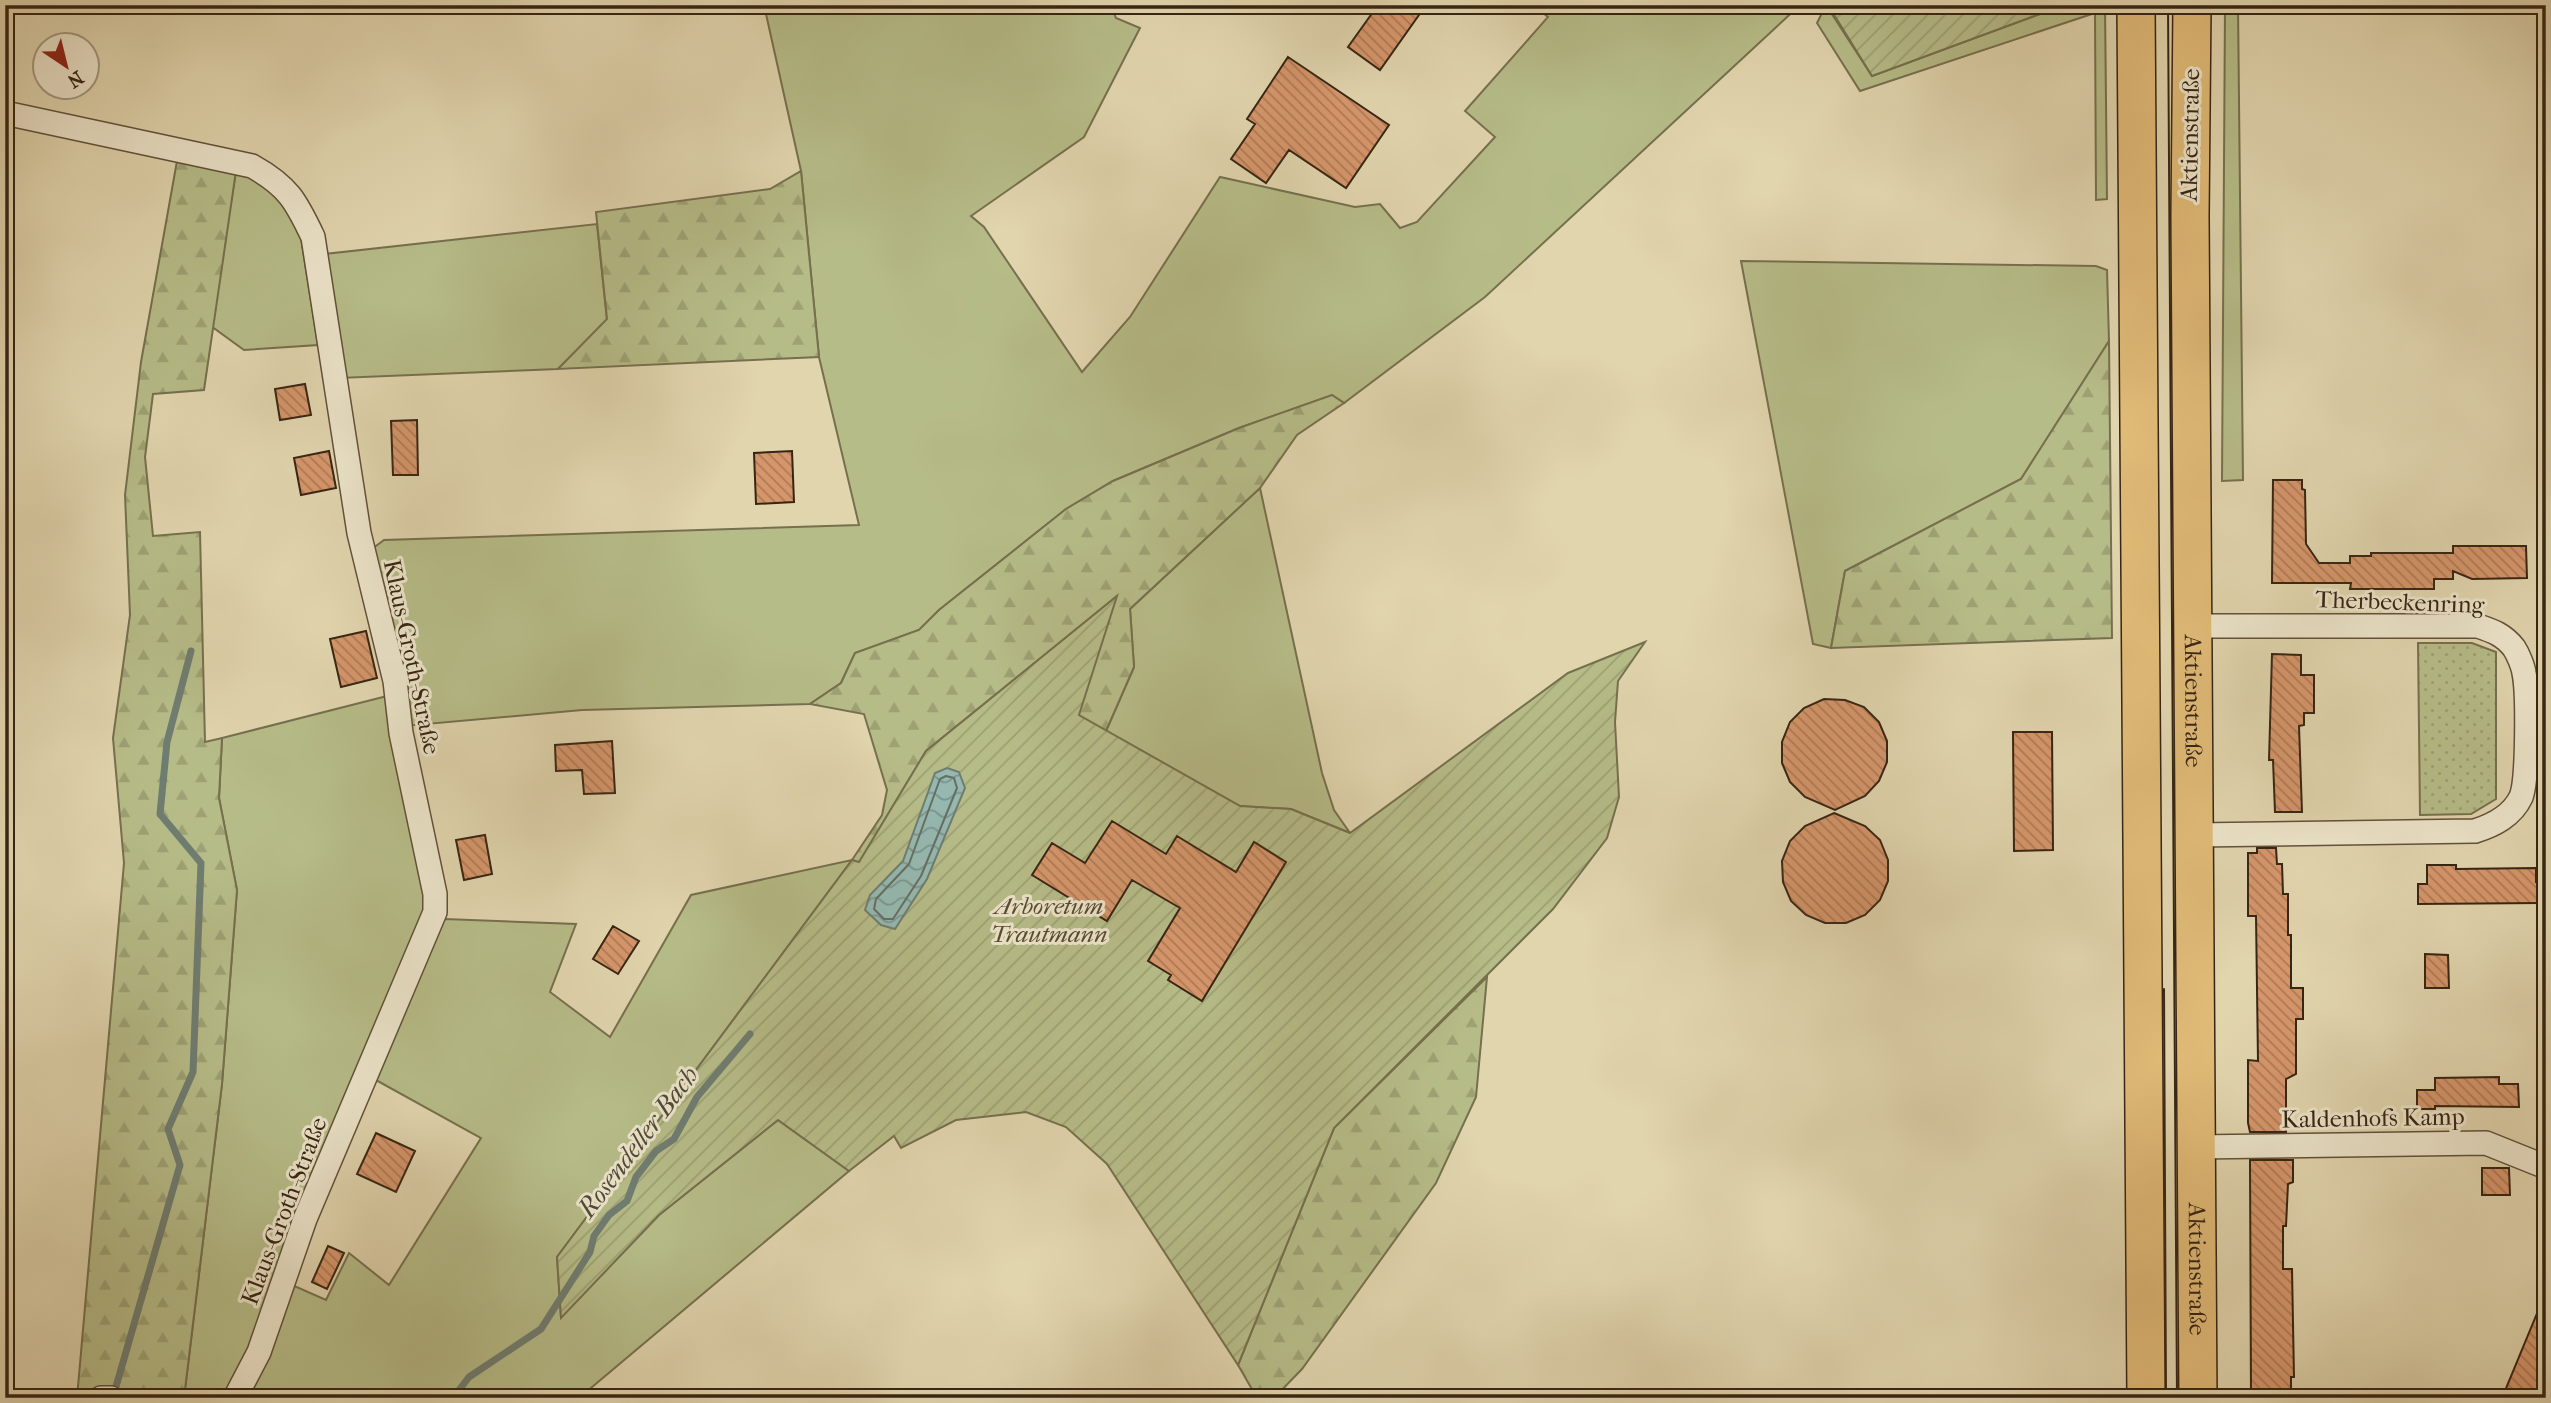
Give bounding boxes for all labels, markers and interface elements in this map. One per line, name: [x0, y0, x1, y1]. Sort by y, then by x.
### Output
north arrow: [32, 32, 102, 102]
text: N: [62, 66, 87, 93]
street label: Aktienstraße: [2175, 68, 2205, 203]
street label: Klaus-Groth-Straße: [378, 557, 446, 757]
street label: Therbeckenring: [2315, 585, 2486, 619]
street label: Aktienstraße: [2179, 633, 2208, 768]
park label: Arboretum Trautmann: [991, 892, 1107, 948]
water label: Rosendeller Bach: [570, 1060, 705, 1225]
street label: Kaldenhofs Kamp: [2281, 1102, 2465, 1134]
street label: Klaus-Groth-Straße: [235, 1113, 333, 1309]
street label: Aktienstraße: [2183, 1201, 2212, 1336]

